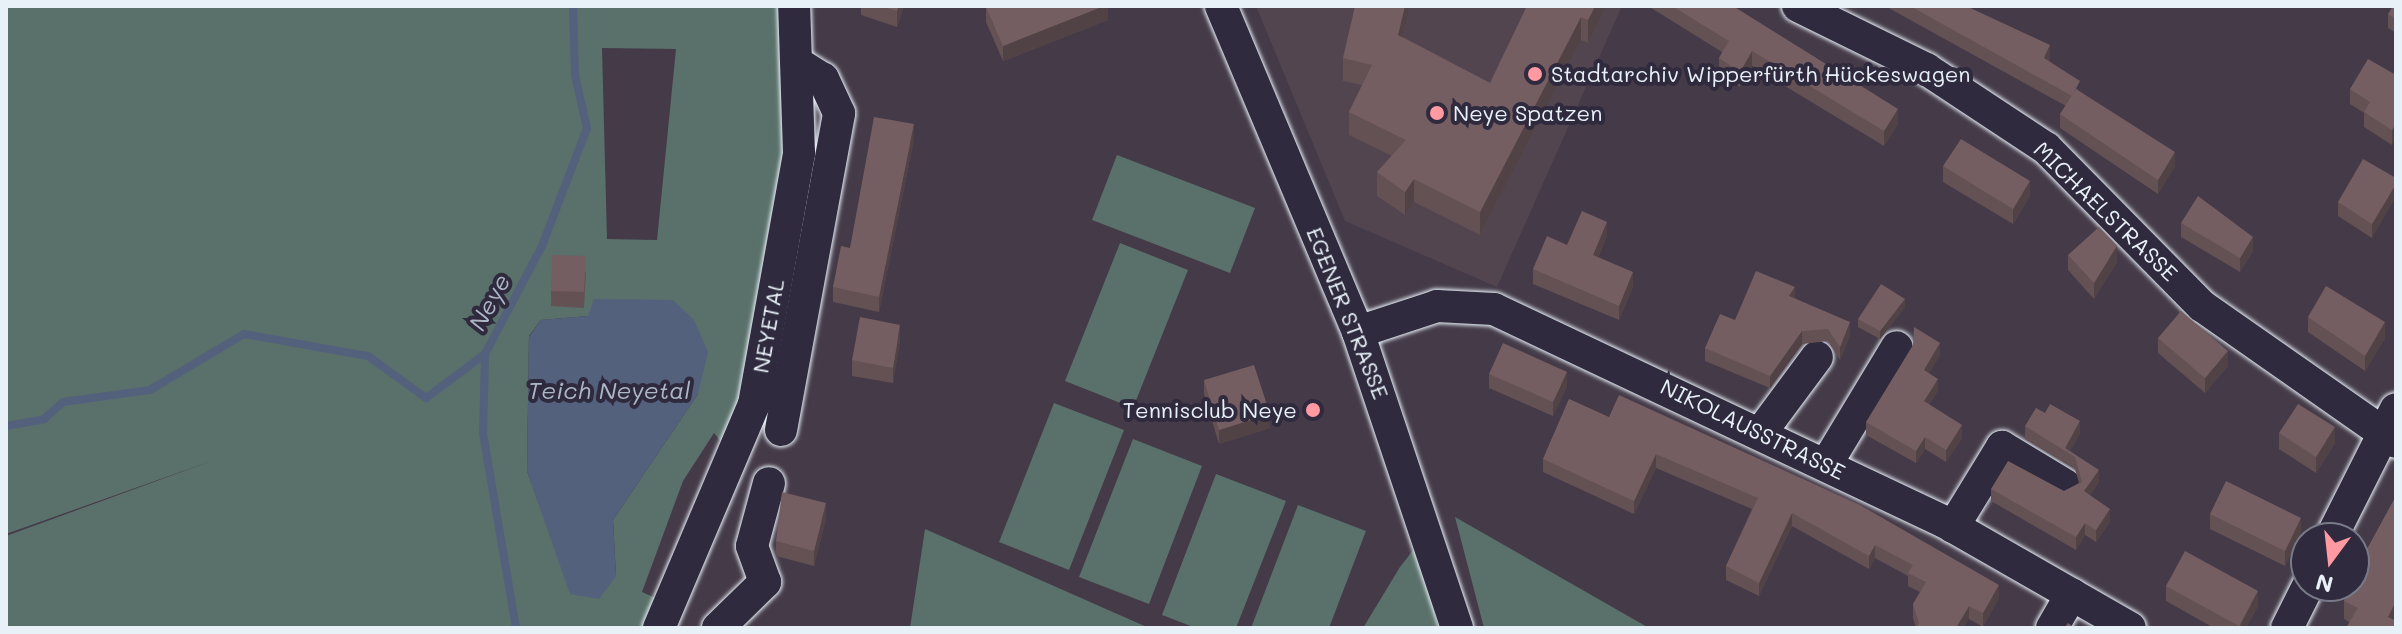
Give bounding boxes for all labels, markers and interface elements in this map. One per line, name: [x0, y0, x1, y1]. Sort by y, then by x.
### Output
place label: Stadtarchiv Wipperfürth Hückeswagen: [1551, 61, 1971, 87]
marker: Stadtarchiv Wipperfürth Hückeswagen: [1526, 65, 1544, 83]
place label: Neye Spatzen: [1453, 100, 1602, 126]
marker: Neye Spatzen: [1428, 104, 1446, 122]
street label: MICHAELSTRASSE: [2029, 136, 2183, 286]
street label: EGENER STRASSE: [1302, 223, 1394, 403]
water label: Neye: [462, 269, 516, 335]
street label: NEYETAL: [747, 277, 789, 375]
street label: NIKOLAUSSTRASSE: [1657, 373, 1849, 485]
water label: Teich Neyetal: [528, 376, 690, 404]
place label: Tennisclub Neye: [1123, 397, 1297, 423]
marker: Tennisclub Neye: [1304, 401, 1322, 419]
north arrow: [2290, 522, 2370, 602]
text: N: [2312, 568, 2336, 600]

